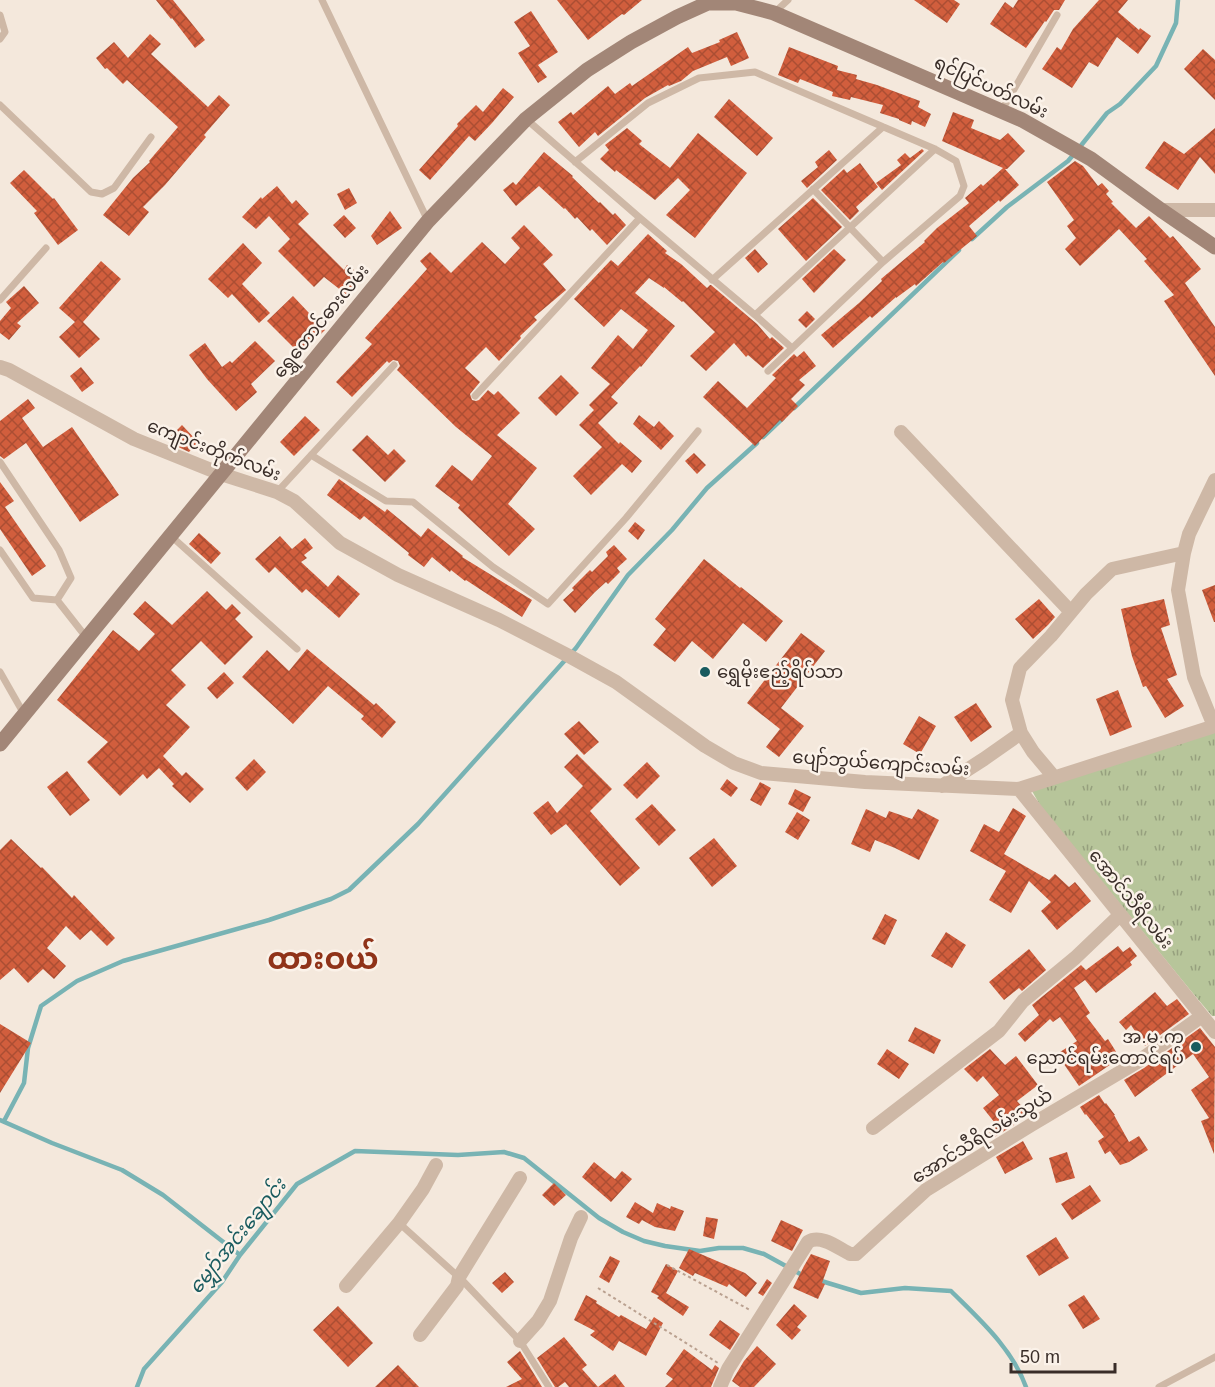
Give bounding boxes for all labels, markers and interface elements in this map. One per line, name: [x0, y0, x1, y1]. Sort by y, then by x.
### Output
street label: ရင်ပြင်ပတ်လမ်း: [929, 49, 1052, 127]
street label: ရွှေတောင်ဓားလမ်း: [267, 258, 377, 385]
street label: ကျောင်းတိုက်လမ်း: [143, 412, 285, 489]
place label: ရွှေမိုးဧည့်ရိပ်သာ: [717, 658, 843, 687]
marker: ရွှေမိုးဧည့်ရိပ်သာ: [698, 665, 712, 679]
street label: ပျော်ဘွယ်ကျောင်းလမ်း: [791, 744, 970, 784]
street label: အောင်သီရိလမ်း: [1081, 843, 1180, 956]
district label: ထားဝယ်: [267, 938, 379, 975]
place label: အ.မ.က ညောင်ရမ်းတောင်ရပ်: [1026, 1027, 1184, 1073]
marker: အ.မ.က ညောင်ရမ်းတောင်ရပ်: [1189, 1040, 1203, 1054]
street label: အောင်သီရိလမ်းသွယ်: [906, 1081, 1059, 1192]
water label: မျှော်အင်းချောင်း: [182, 1171, 295, 1302]
scale bar: [1011, 1336, 1114, 1374]
text: 50 m: [1020, 1347, 1060, 1367]

